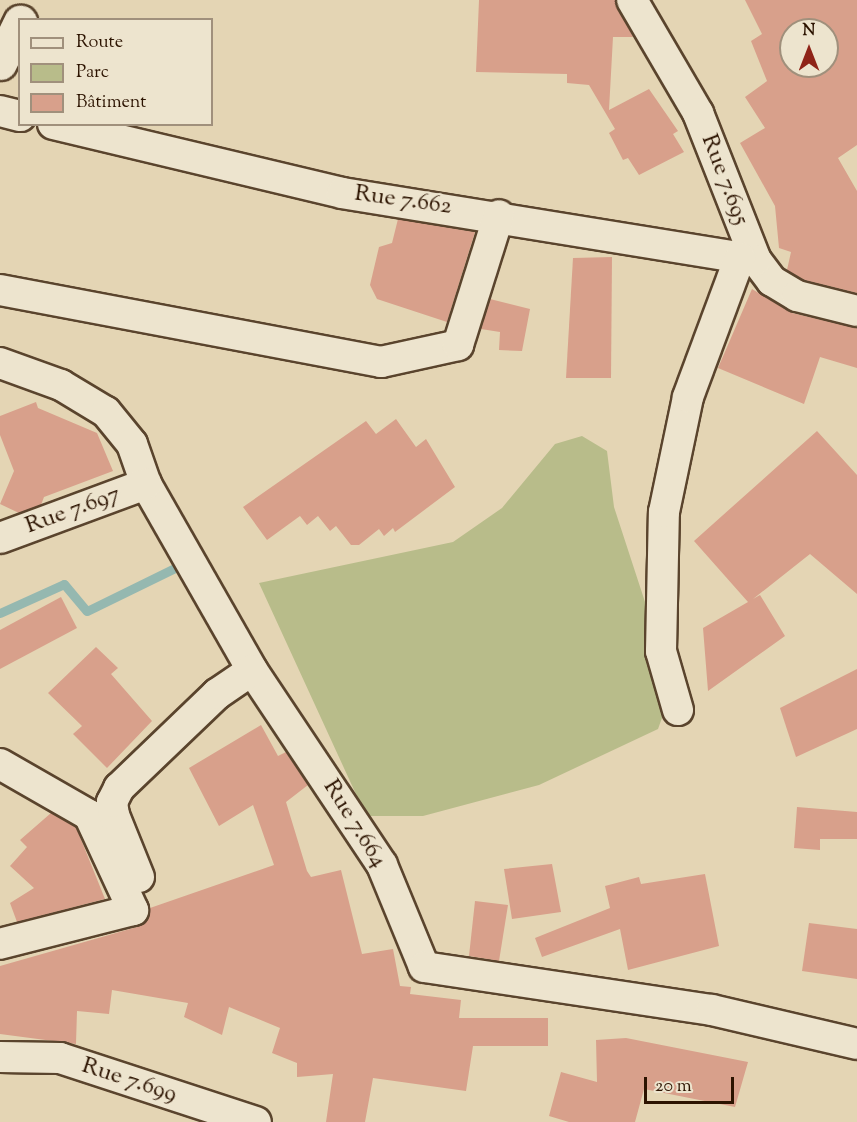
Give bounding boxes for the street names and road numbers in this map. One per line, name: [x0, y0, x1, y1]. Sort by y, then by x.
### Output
street label: Rue 7.695: [694, 130, 754, 230]
street label: Rue 7.662: [352, 180, 454, 222]
street label: Rue 7.697: [22, 481, 124, 541]
street label: Rue 7.664: [316, 775, 392, 873]
street label: Rue 7.699: [78, 1052, 180, 1110]

